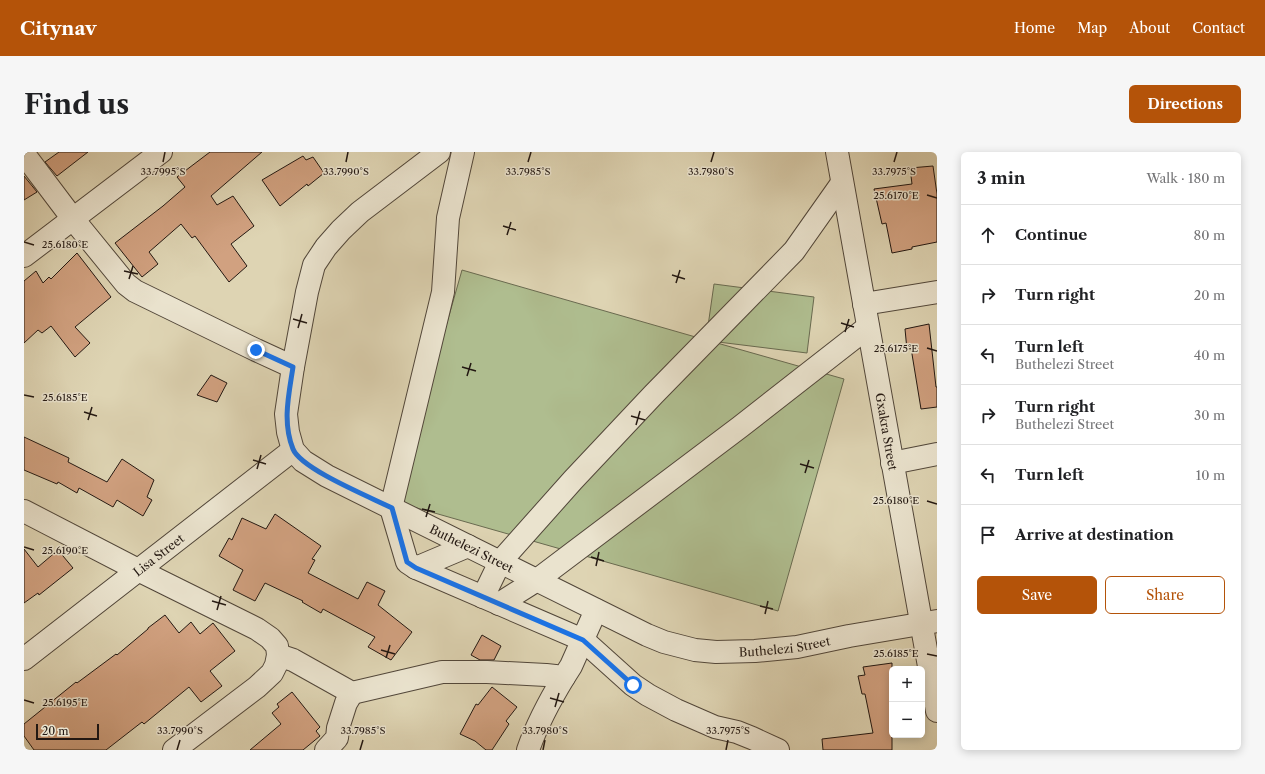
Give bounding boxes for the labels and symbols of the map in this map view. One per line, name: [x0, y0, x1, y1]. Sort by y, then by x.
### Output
text: 33.7995°S: [141, 165, 185, 178]
text: 33.7990°S: [323, 165, 369, 178]
text: 33.7985°S: [506, 165, 550, 178]
text: 33.7980°S: [688, 165, 734, 178]
text: 33.7975°S: [872, 165, 916, 178]
text: 25.6170°E: [873, 189, 919, 202]
text: 25.6180°E: [42, 238, 88, 251]
route end: [247, 341, 265, 359]
text: 25.6175°E: [874, 342, 918, 355]
text: 25.6185°E: [42, 391, 88, 404]
street label: Gxakra Street: [873, 392, 901, 472]
text: 25.6180°E: [873, 494, 919, 507]
street label: Buthelezi Street: [427, 521, 517, 575]
street label: Lisa Street: [130, 530, 187, 579]
text: 25.6190°E: [42, 544, 88, 557]
street label: Buthelezi Street: [739, 633, 832, 659]
text: 25.6185°E: [873, 647, 919, 660]
route start: [624, 676, 642, 694]
text: 25.6195°E: [42, 696, 88, 709]
scale bar: [36, 722, 99, 741]
text: 33.7990°S: [157, 724, 203, 737]
text: 33.7985°S: [341, 724, 385, 737]
text: 33.7980°S: [522, 724, 568, 737]
text: 33.7975°S: [706, 724, 750, 737]

